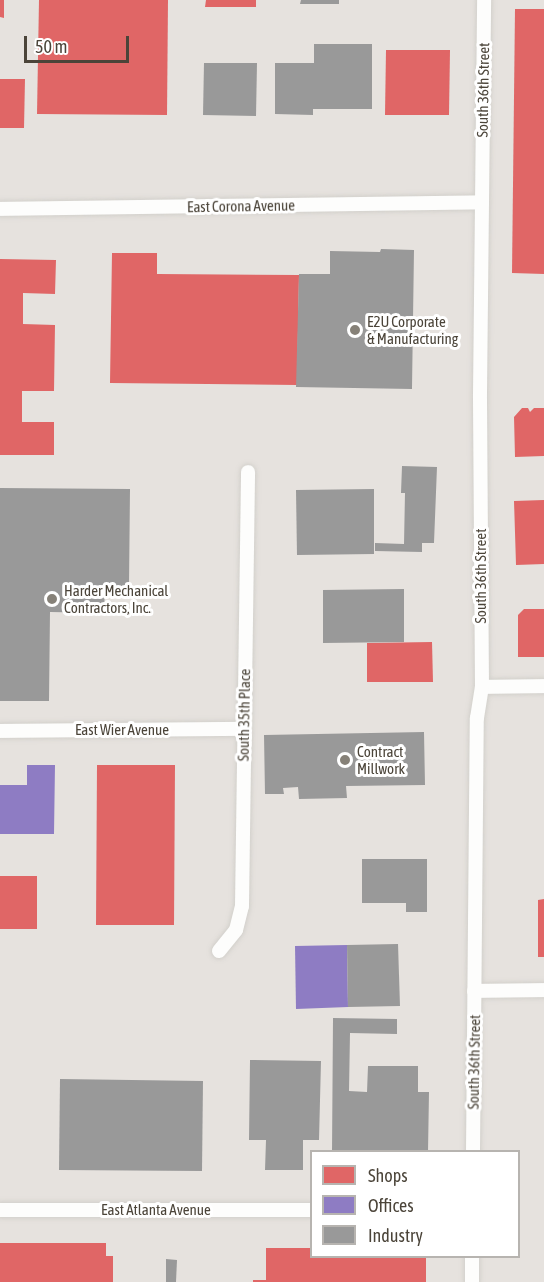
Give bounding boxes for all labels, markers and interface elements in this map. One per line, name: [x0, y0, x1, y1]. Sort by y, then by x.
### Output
scale bar: [27, 24, 132, 62]
text: 50 m: [35, 36, 67, 57]
street label: South 36th Street: [473, 42, 493, 138]
street label: East Corona Avenue: [187, 196, 295, 216]
place label: E2U Corporate & Manufacturing: [367, 312, 458, 347]
marker: E2U Corporate & Manufacturing: [348, 323, 362, 337]
street label: South 36th Street: [472, 529, 490, 623]
place label: Harder Mechanical Contractors, Inc.: [64, 581, 168, 616]
marker: Harder Mechanical Contractors, Inc.: [45, 592, 59, 606]
street label: South 35th Place: [234, 669, 254, 761]
street label: East Wier Avenue: [75, 721, 169, 739]
place label: Contract Millwork: [357, 742, 405, 777]
marker: Contract Millwork: [338, 753, 352, 767]
street label: South 36th Street: [464, 1014, 484, 1110]
legend: [310, 1150, 520, 1258]
text: Shops: [368, 1165, 408, 1186]
text: Offices: [368, 1195, 414, 1216]
street label: East Atlanta Avenue: [101, 1201, 211, 1219]
text: Industry: [368, 1225, 423, 1246]

